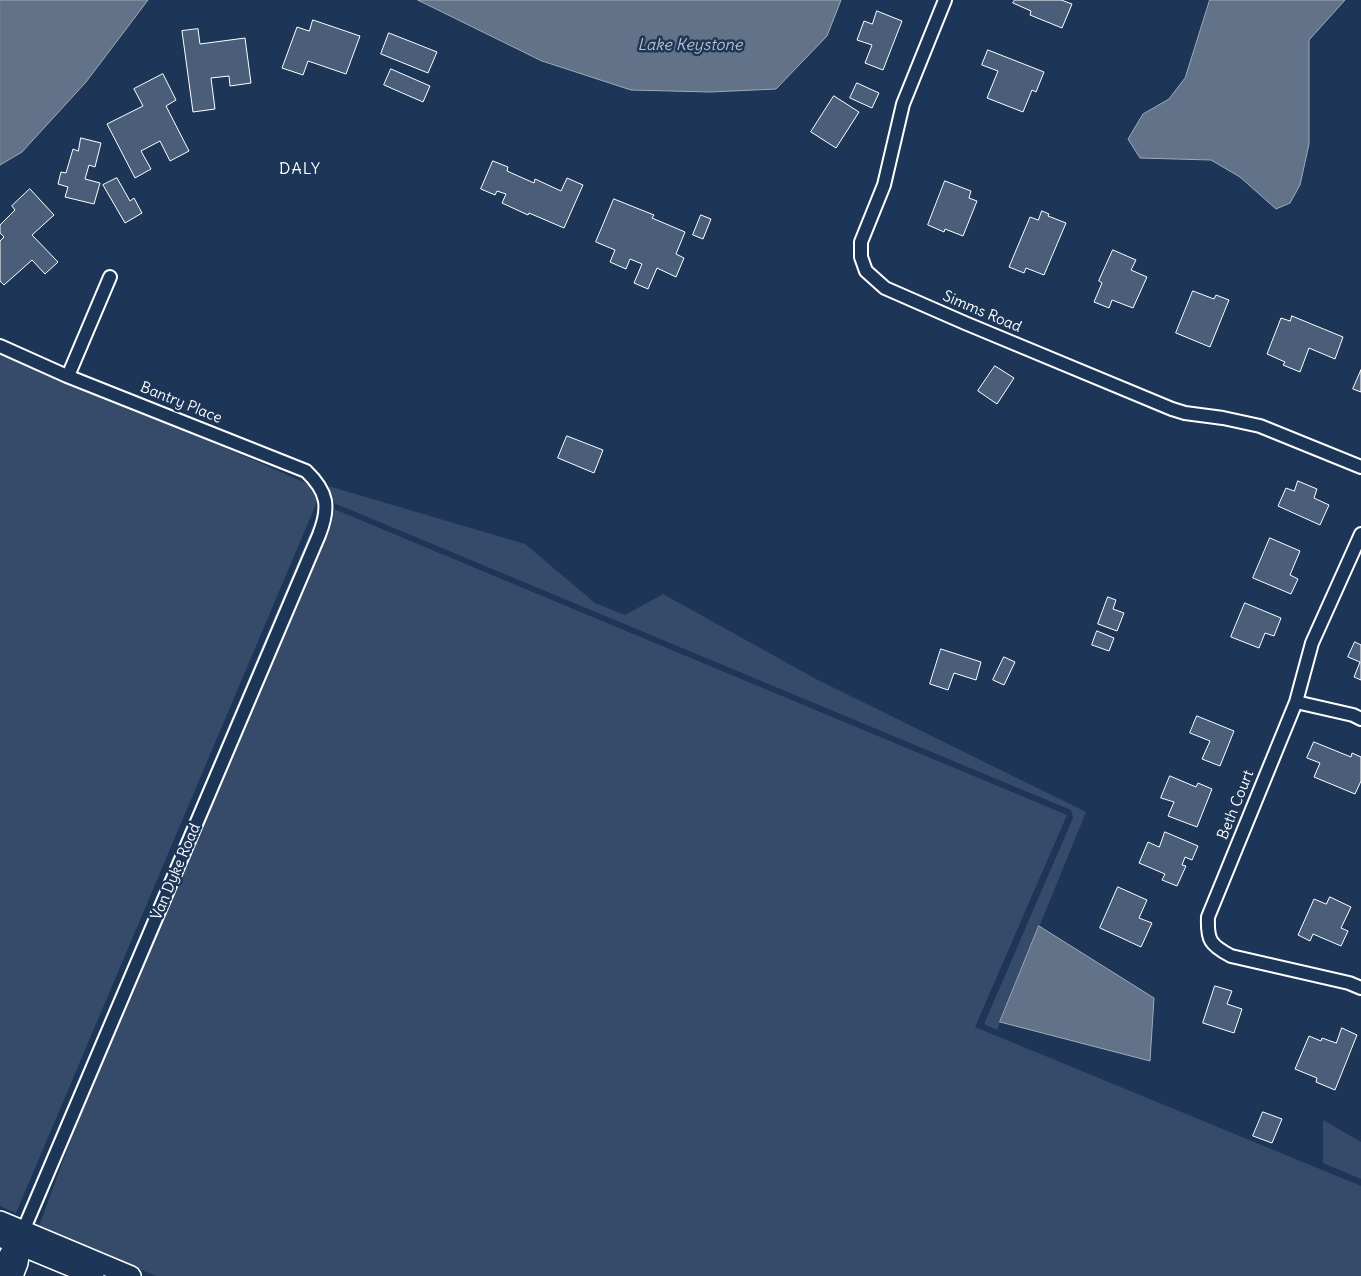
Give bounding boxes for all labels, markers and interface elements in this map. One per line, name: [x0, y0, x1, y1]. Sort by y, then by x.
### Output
water label: Lake Keystone: [638, 35, 742, 55]
district label: DALY: [279, 159, 321, 179]
street label: Simms Road: [940, 287, 1024, 337]
street label: Bantry Place: [138, 378, 224, 428]
street label: Beth Court: [1214, 768, 1258, 842]
street label: Van Dyke Road: [148, 821, 204, 923]

